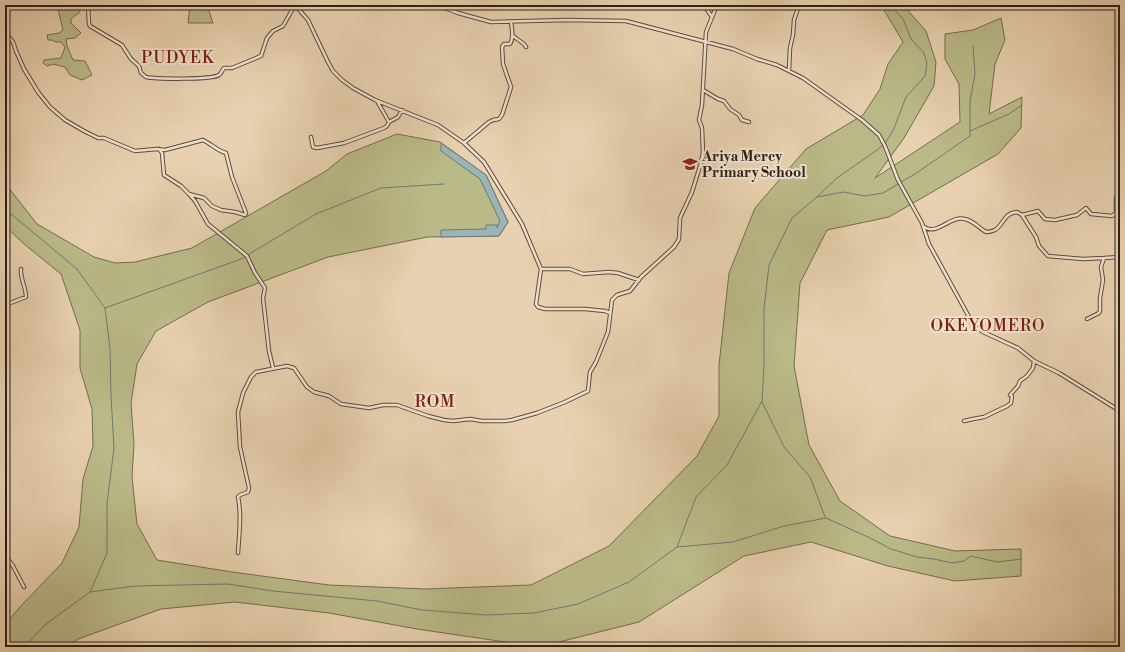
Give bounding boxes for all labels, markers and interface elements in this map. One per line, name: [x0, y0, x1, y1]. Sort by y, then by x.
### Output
district label: PUDYEK: [141, 48, 215, 68]
place label: Ariya Mercy Primary School: [701, 148, 806, 182]
school or university icon: Ariya Mercy Primary School: [681, 155, 699, 173]
district label: OKEYOMERO: [931, 316, 1045, 336]
district label: ROM: [415, 392, 455, 412]

